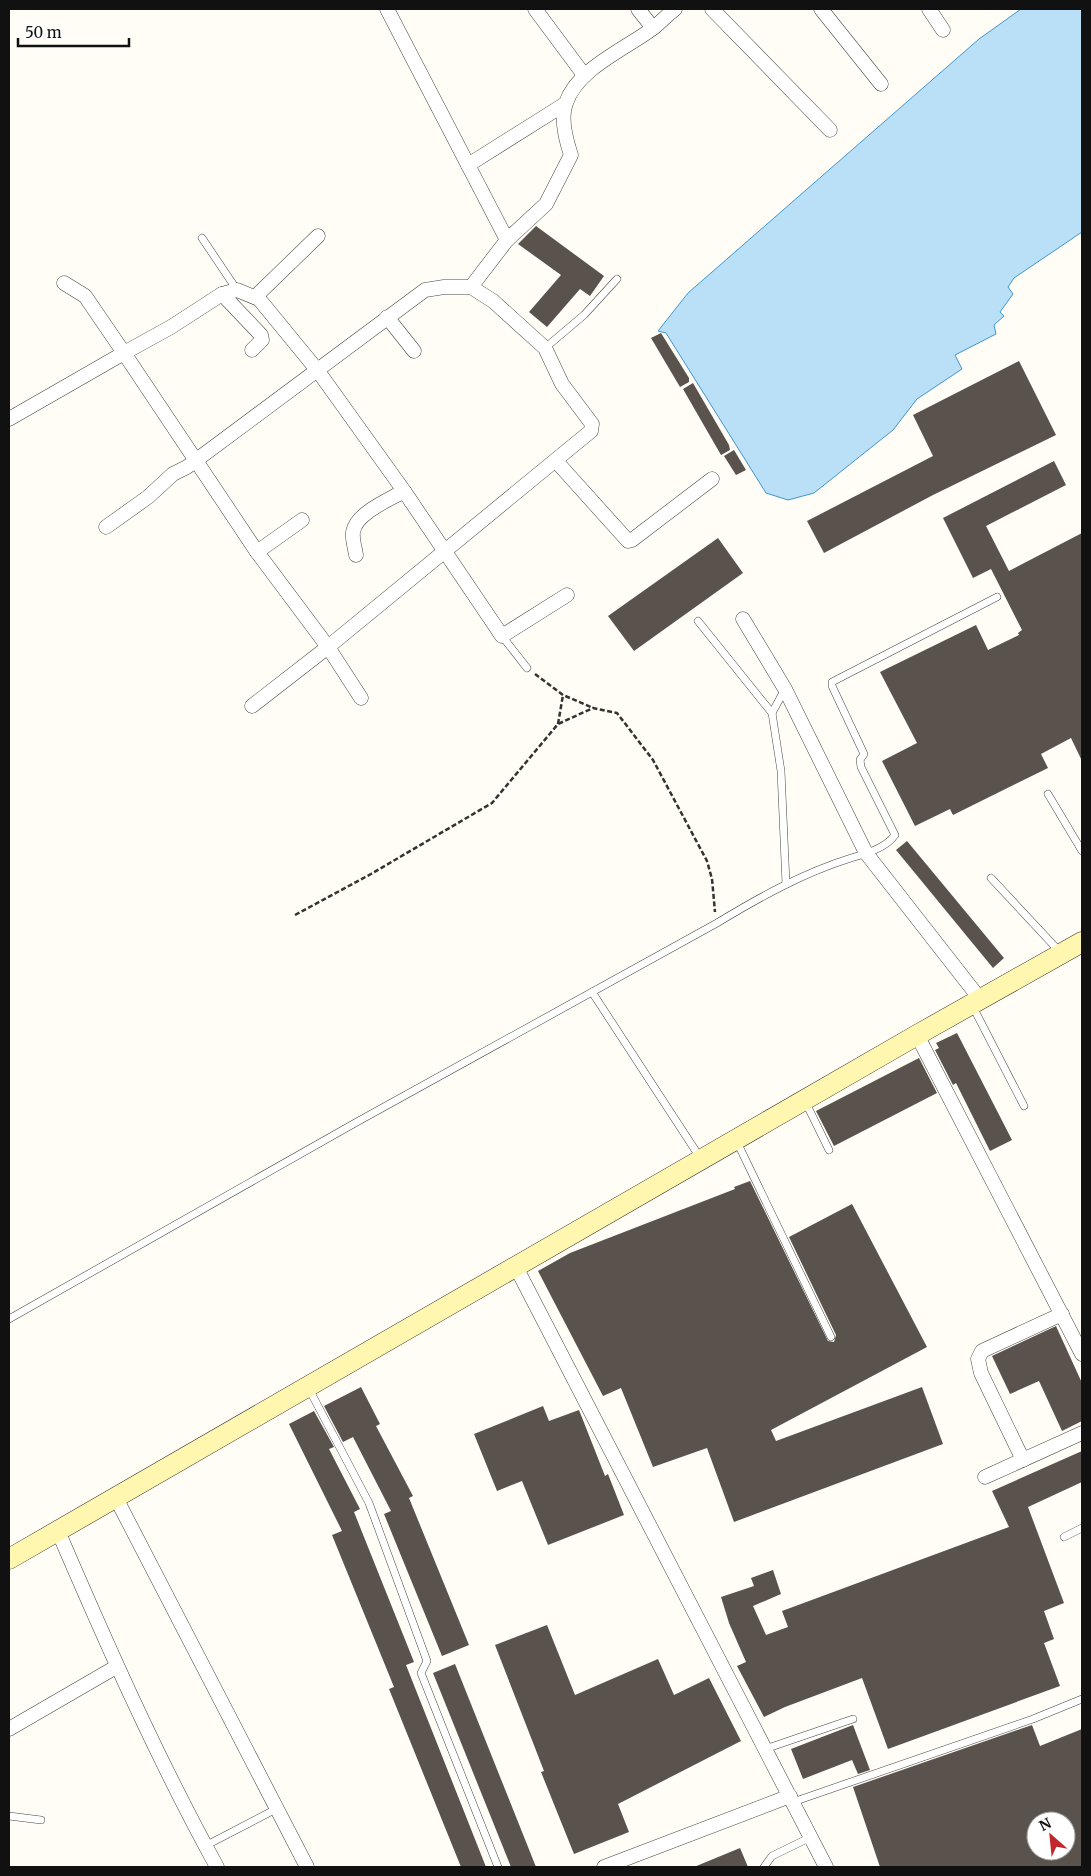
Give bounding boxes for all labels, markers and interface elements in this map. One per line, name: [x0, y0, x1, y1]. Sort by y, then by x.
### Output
scale bar: [18, 15, 129, 47]
text: 50 m: [25, 23, 62, 42]
north arrow: [1026, 1811, 1076, 1861]
text: N: [1036, 1814, 1054, 1835]

